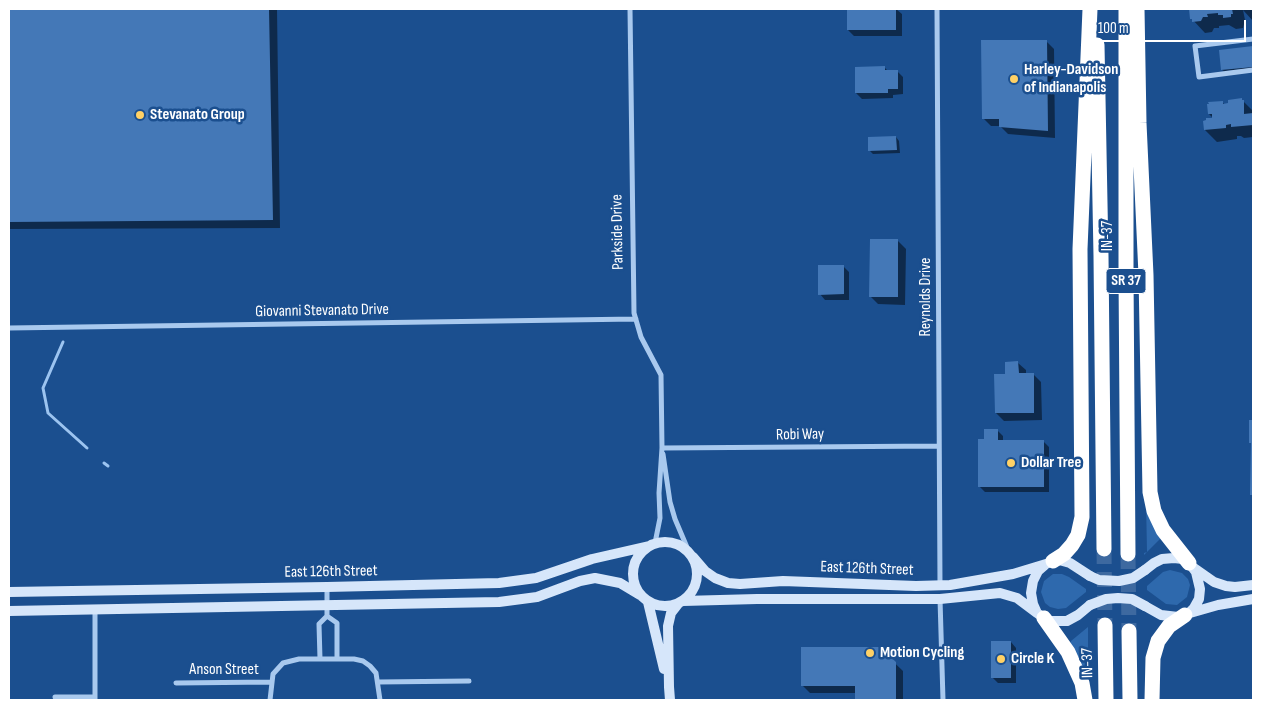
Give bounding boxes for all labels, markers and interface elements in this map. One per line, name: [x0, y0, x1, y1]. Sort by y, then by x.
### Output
scale bar: [1092, 10, 1248, 42]
text: 100 m: [1098, 19, 1129, 38]
place label: Harley-Davidson of Indianapolis: [1024, 60, 1118, 98]
marker: Harley-Davidson of Indianapolis: [1008, 73, 1020, 85]
place label: Stevanato Group: [150, 105, 245, 125]
marker: Stevanato Group: [134, 109, 146, 121]
street label: Parkside Drive: [608, 194, 628, 270]
street label: IN-37: [1098, 221, 1118, 251]
street label: Reynolds Drive: [916, 257, 936, 337]
road number: SR 37: [1106, 268, 1146, 294]
street label: Giovanni Stevanato Drive: [255, 300, 389, 322]
street label: Robi Way: [776, 425, 824, 445]
place label: Dollar Tree: [1021, 453, 1081, 473]
marker: Dollar Tree: [1005, 457, 1017, 469]
street label: East 126th Street: [820, 558, 914, 580]
street label: East 126th Street: [284, 562, 378, 582]
place label: Motion Cycling: [880, 643, 964, 663]
marker: Motion Cycling: [864, 647, 876, 659]
street label: IN-37: [1078, 648, 1098, 678]
place label: Circle K: [1011, 649, 1054, 669]
marker: Circle K: [995, 653, 1007, 665]
street label: Anson Street: [189, 660, 259, 680]

